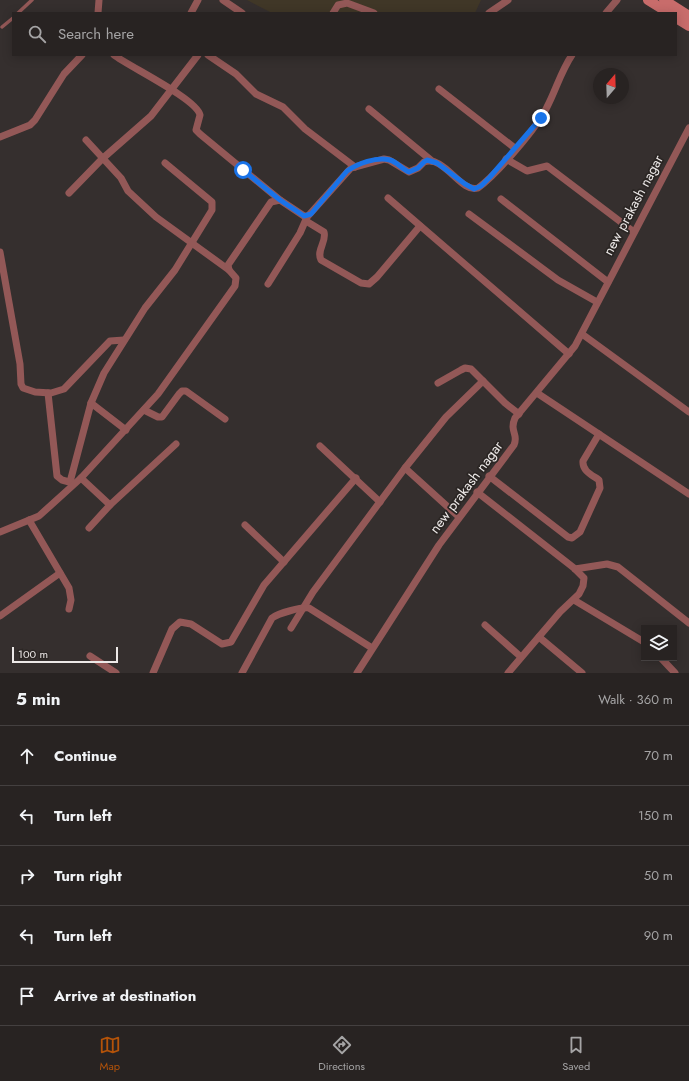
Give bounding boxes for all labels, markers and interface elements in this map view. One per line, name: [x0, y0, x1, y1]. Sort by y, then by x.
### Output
search box: [12, 12, 677, 56]
icon: search: [26, 23, 48, 45]
text: Search here: [58, 23, 134, 45]
north arrow: [593, 68, 629, 104]
route end: [532, 109, 550, 127]
street label: new prakash nagar: [598, 151, 668, 259]
route start: [234, 161, 252, 179]
street label: new prakash nagar: [425, 436, 508, 537]
map controls: [641, 625, 677, 661]
button: layers: [641, 625, 677, 661]
scale bar: [12, 645, 118, 664]
text: 100 m: [18, 646, 48, 662]
text: 5 min: [16, 687, 60, 711]
text: Walk · 360 m: [598, 690, 673, 709]
icon: ahead: [16, 745, 38, 767]
text: Continue: [54, 745, 117, 767]
text: 70 m: [644, 746, 673, 765]
icon: left: [16, 805, 38, 827]
text: Turn left: [54, 805, 112, 827]
text: 150 m: [638, 806, 673, 825]
icon: right: [16, 865, 38, 887]
text: Turn right: [54, 865, 122, 887]
text: 50 m: [644, 866, 673, 885]
icon: left: [16, 925, 38, 947]
text: Turn left: [54, 925, 112, 947]
text: 90 m: [644, 926, 673, 945]
icon: arrive: [16, 985, 38, 1007]
text: Arrive at destination: [54, 985, 196, 1007]
tab: Map: [99, 1034, 121, 1074]
tab: Directions: [318, 1034, 365, 1074]
tab: Saved: [562, 1034, 590, 1074]

